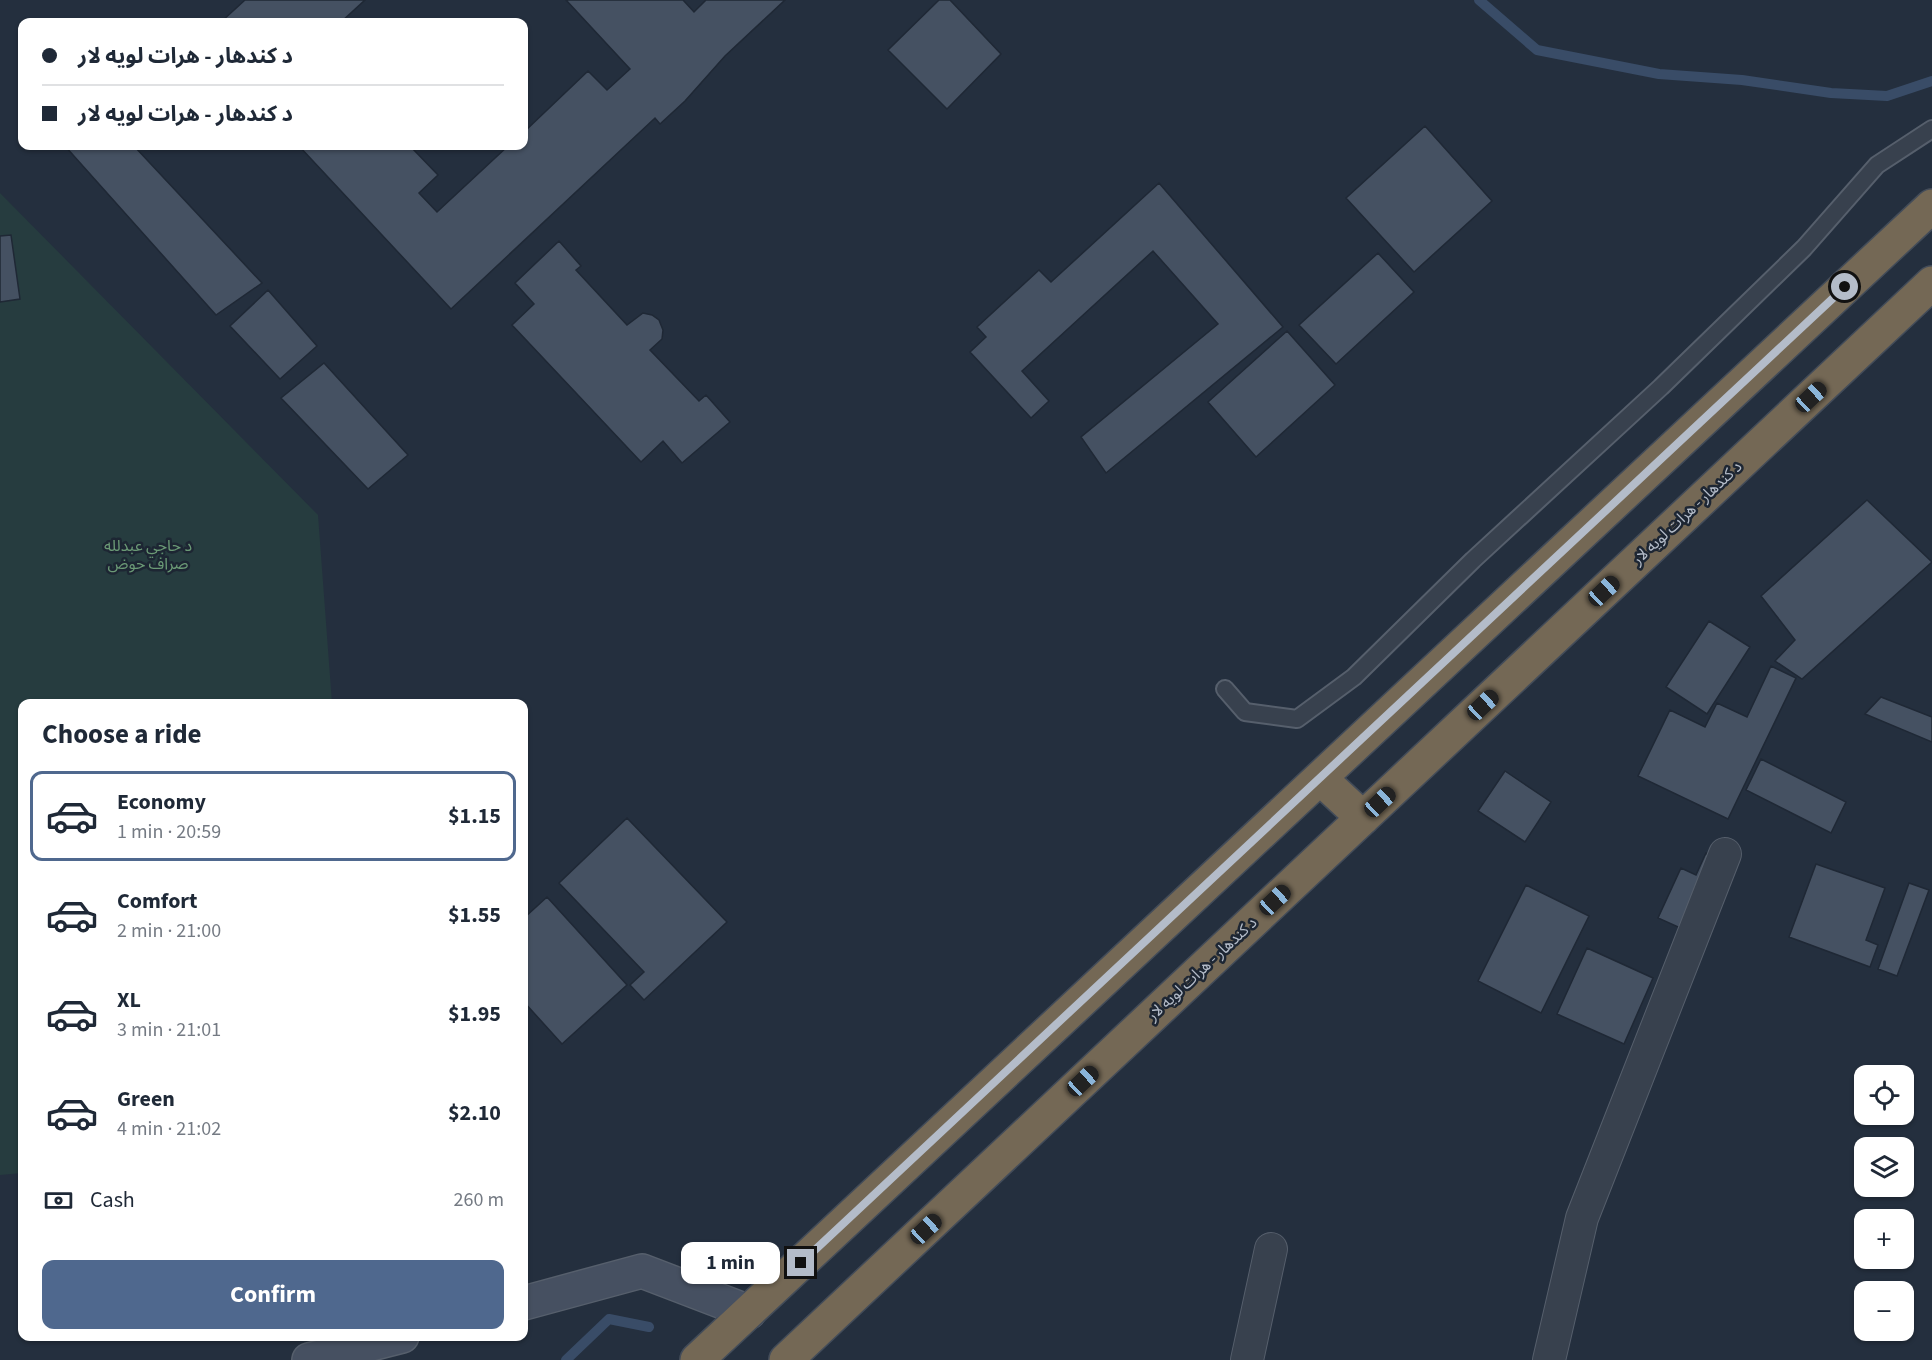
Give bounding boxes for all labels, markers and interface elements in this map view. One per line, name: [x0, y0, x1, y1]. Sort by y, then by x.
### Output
text: د کندهار - هرات لويه لار: [78, 40, 293, 72]
text: د کندهار - هرات لويه لار: [78, 98, 293, 130]
route start: [1831, 273, 1858, 300]
car: [1792, 378, 1830, 416]
street label: د کندهار - هرات لويه لار: [1626, 456, 1747, 571]
park label: د حاجي عبدلله صراف حوض: [104, 535, 192, 575]
car: [1585, 572, 1623, 610]
car: [1464, 686, 1502, 724]
text: Choose a ride: [42, 715, 202, 754]
car: [1361, 783, 1399, 821]
text: Economy: [117, 786, 206, 818]
icon: car: [45, 789, 99, 843]
text: $1.15: [448, 800, 501, 832]
text: 1 min · 20:59: [117, 818, 221, 846]
car: [1256, 881, 1294, 919]
text: Comfort: [117, 885, 198, 917]
icon: car: [45, 888, 99, 942]
text: $1.55: [448, 899, 501, 931]
street label: د کندهار - هرات لويه لار: [1141, 912, 1262, 1027]
text: 2 min · 21:00: [117, 917, 221, 945]
text: XL: [117, 984, 141, 1016]
icon: car: [45, 987, 99, 1041]
text: $1.95: [448, 998, 501, 1030]
text: 3 min · 21:01: [117, 1016, 221, 1044]
car: [1064, 1062, 1102, 1100]
map controls: [1854, 1065, 1914, 1341]
button: locate: [1854, 1065, 1914, 1125]
text: Green: [117, 1083, 175, 1115]
icon: car: [45, 1086, 99, 1140]
text: $2.10: [448, 1097, 501, 1129]
text: 4 min · 21:02: [117, 1115, 221, 1143]
button: layers: [1854, 1137, 1914, 1197]
icon: cash: [42, 1184, 75, 1217]
text: Cash: [90, 1184, 135, 1216]
text: 260 m: [454, 1186, 504, 1214]
button: +: [1854, 1209, 1914, 1269]
car: [907, 1210, 945, 1248]
callout: 1 min: [681, 1242, 780, 1284]
text: 1 min: [706, 1249, 755, 1277]
route end: [787, 1249, 814, 1276]
button: Confirm: [42, 1260, 504, 1329]
button: −: [1854, 1281, 1914, 1341]

